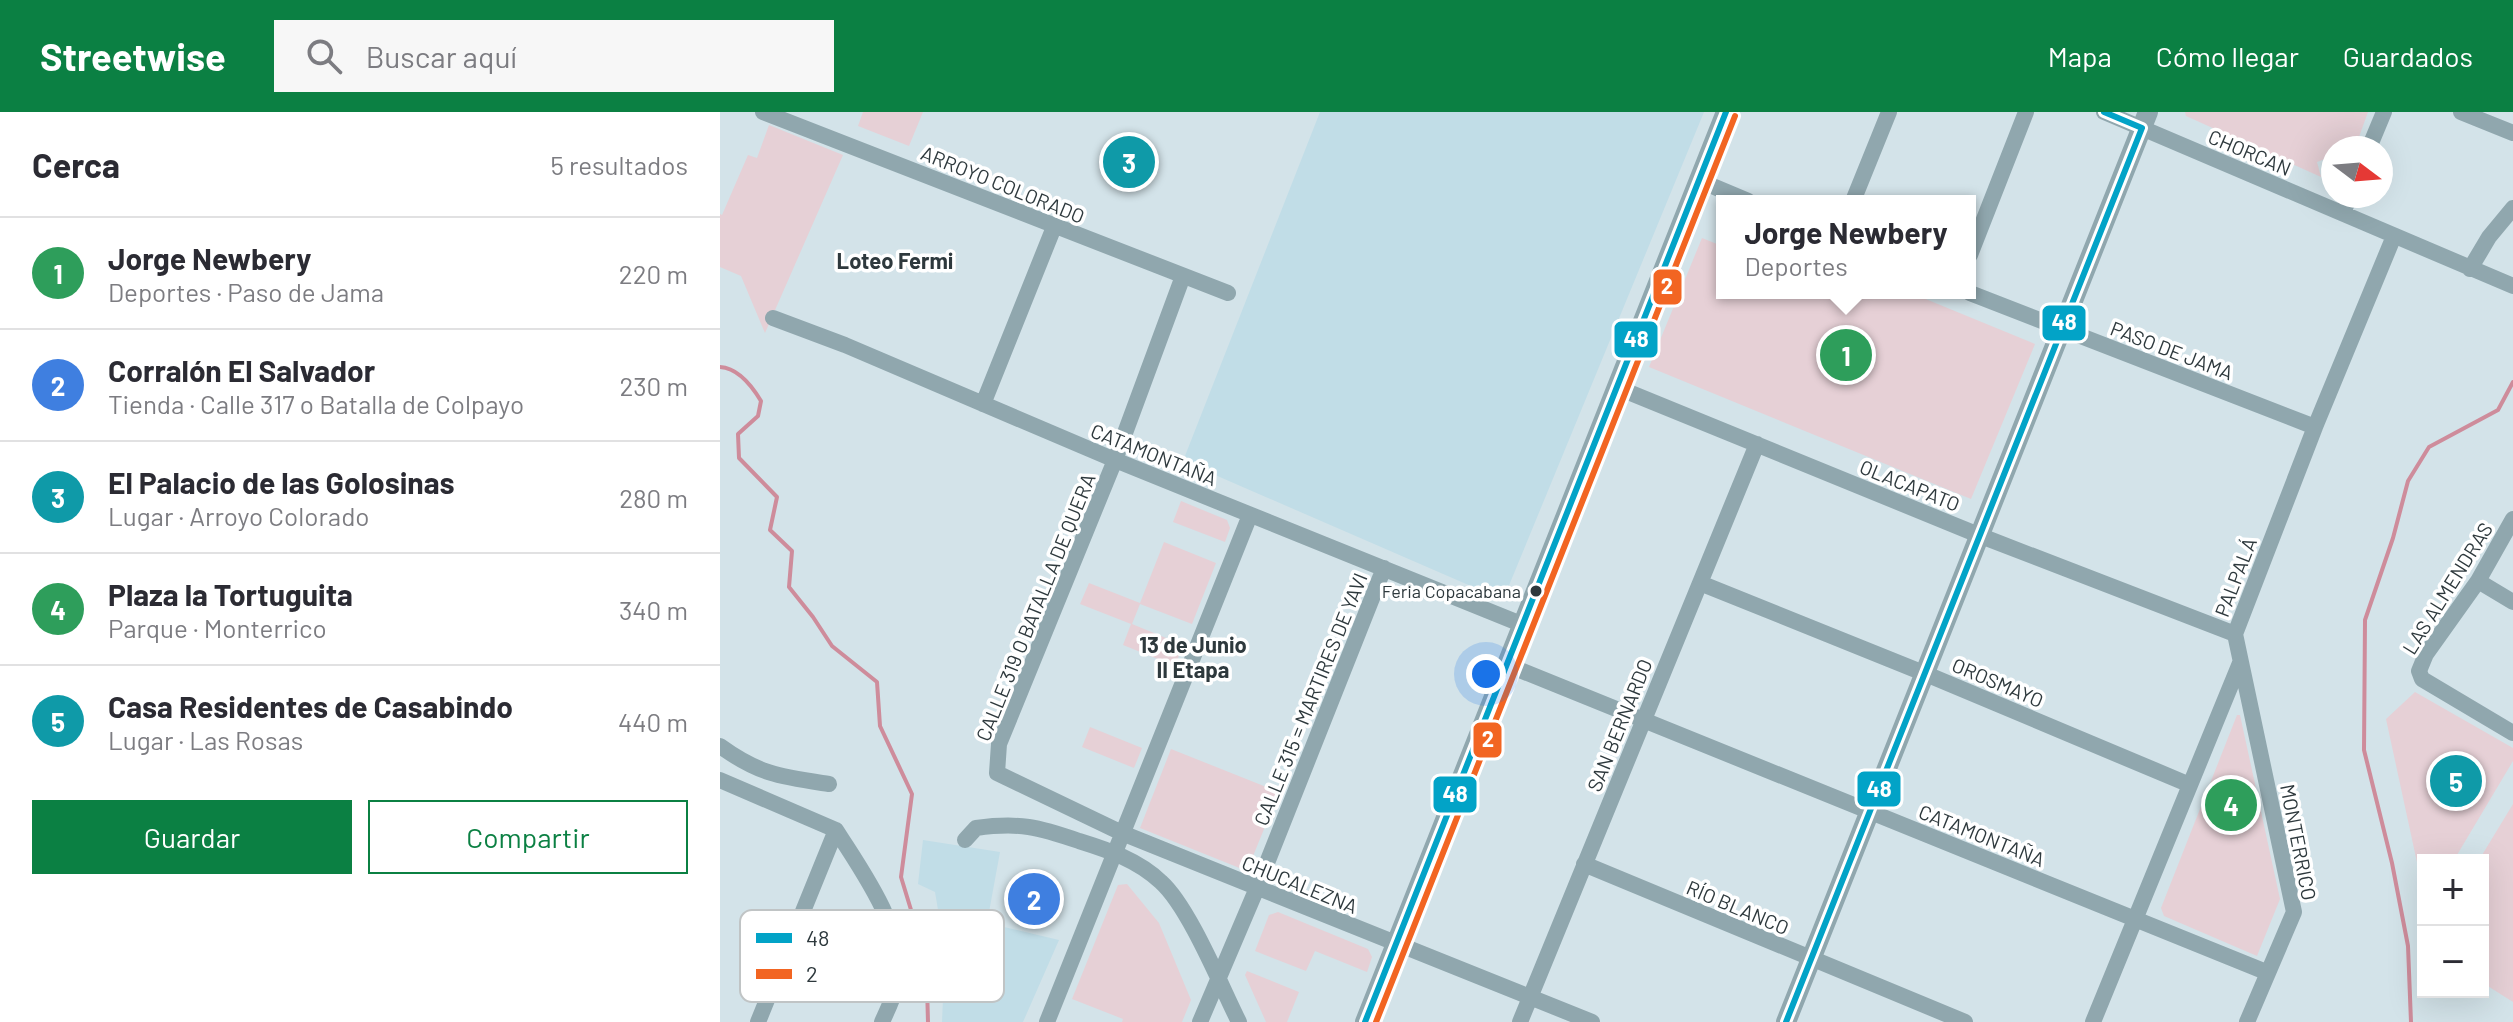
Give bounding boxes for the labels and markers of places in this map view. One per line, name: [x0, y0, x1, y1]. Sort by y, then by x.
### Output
pin: 3: [1103, 132, 1155, 192]
pin: 1: [1820, 325, 1872, 385]
place label: Feria Copacabana: [1382, 580, 1521, 602]
marker: Feria Copacabana: [1528, 583, 1544, 599]
pin: 5: [2430, 751, 2482, 811]
pin: 4: [2205, 775, 2257, 835]
pin: 2: [1008, 869, 1060, 929]

